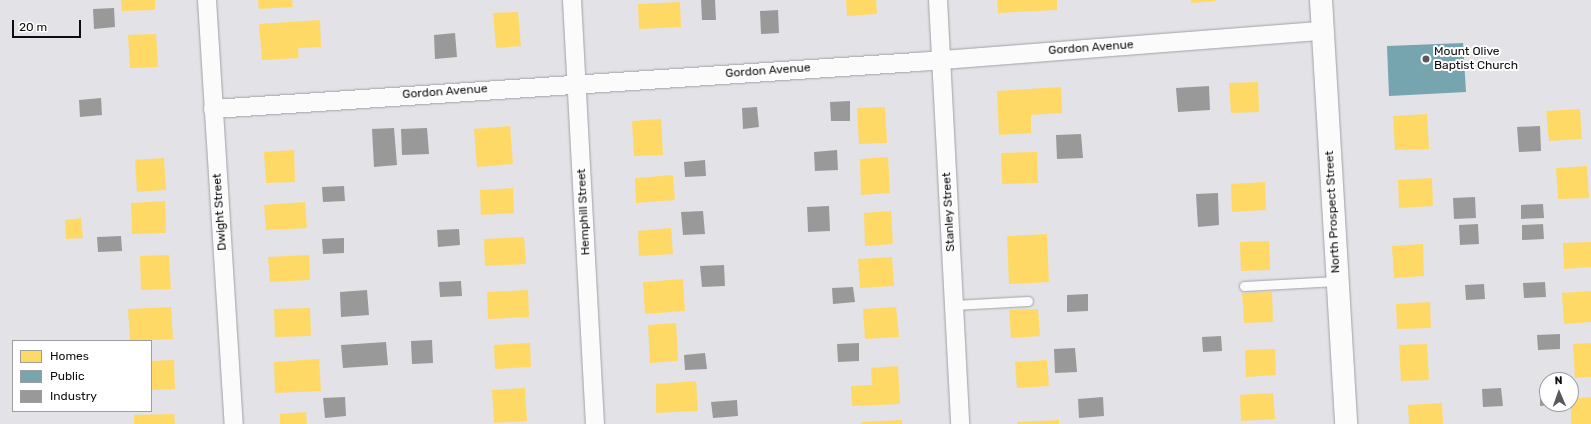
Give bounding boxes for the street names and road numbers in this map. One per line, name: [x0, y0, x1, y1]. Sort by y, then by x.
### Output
street label: Gordon Avenue: [1048, 38, 1134, 58]
street label: Gordon Avenue: [725, 61, 811, 81]
street label: Gordon Avenue: [402, 82, 488, 102]
street label: North Prospect Street: [1323, 150, 1343, 274]
street label: Hemphill Street: [575, 168, 593, 256]
street label: Stanley Street: [940, 172, 958, 252]
street label: Dwight Street: [210, 173, 230, 251]

